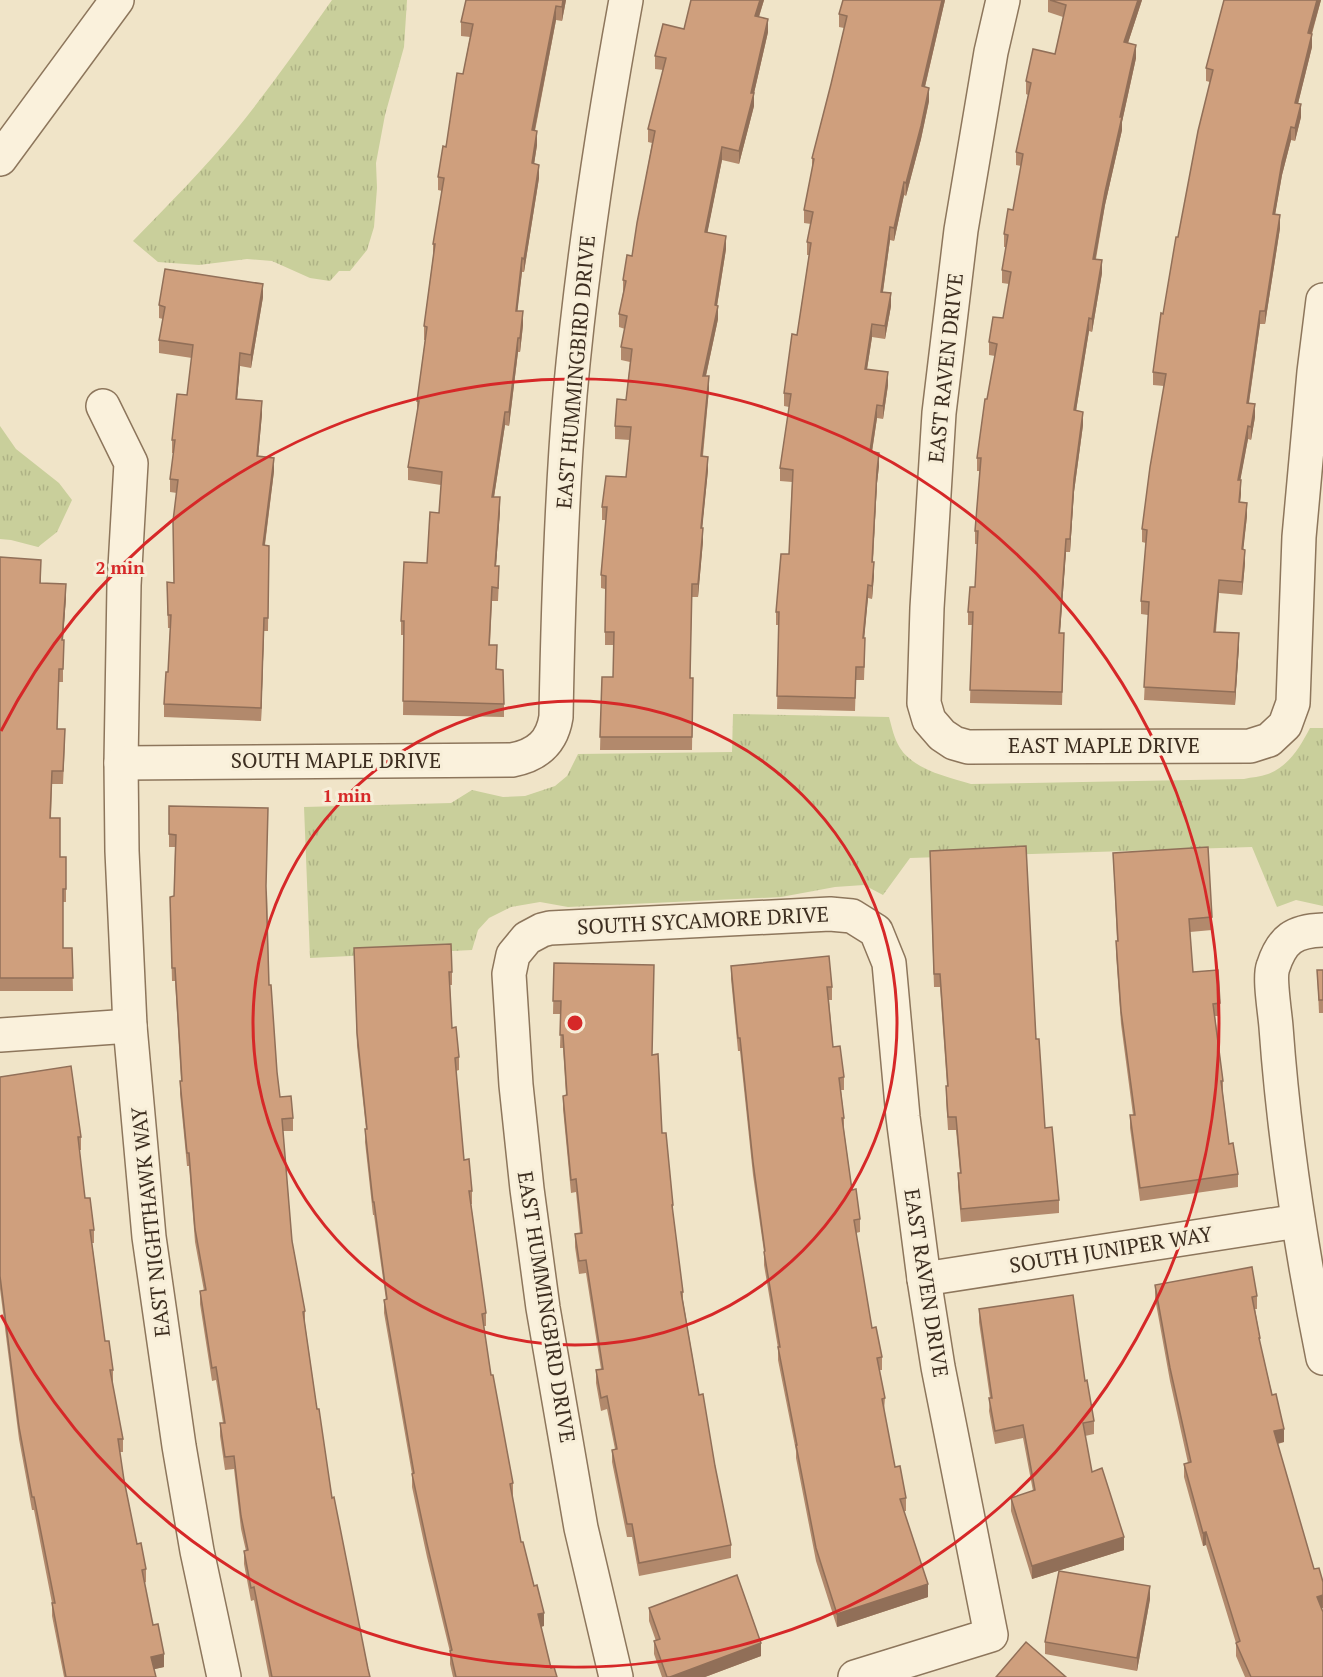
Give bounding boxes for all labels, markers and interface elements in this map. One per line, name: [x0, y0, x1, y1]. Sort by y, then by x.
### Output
street label: EAST HUMMINGBIRD DRIVE: [549, 234, 601, 510]
street label: EAST RAVEN DRIVE: [921, 272, 969, 464]
text: 2 min: [95, 555, 145, 579]
street label: EAST MAPLE DRIVE: [1008, 731, 1200, 759]
street label: SOUTH MAPLE DRIVE: [231, 746, 441, 774]
text: 1 min: [322, 783, 372, 807]
street label: SOUTH SYCAMORE DRIVE: [576, 899, 830, 941]
centre of rings: [565, 1013, 585, 1033]
street label: EAST NIGHTHAWK WAY: [124, 1105, 176, 1338]
street label: EAST HUMMINGBIRD DRIVE: [512, 1169, 582, 1445]
street label: EAST RAVEN DRIVE: [898, 1186, 956, 1379]
street label: SOUTH JUNIPER WAY: [1007, 1219, 1215, 1279]

